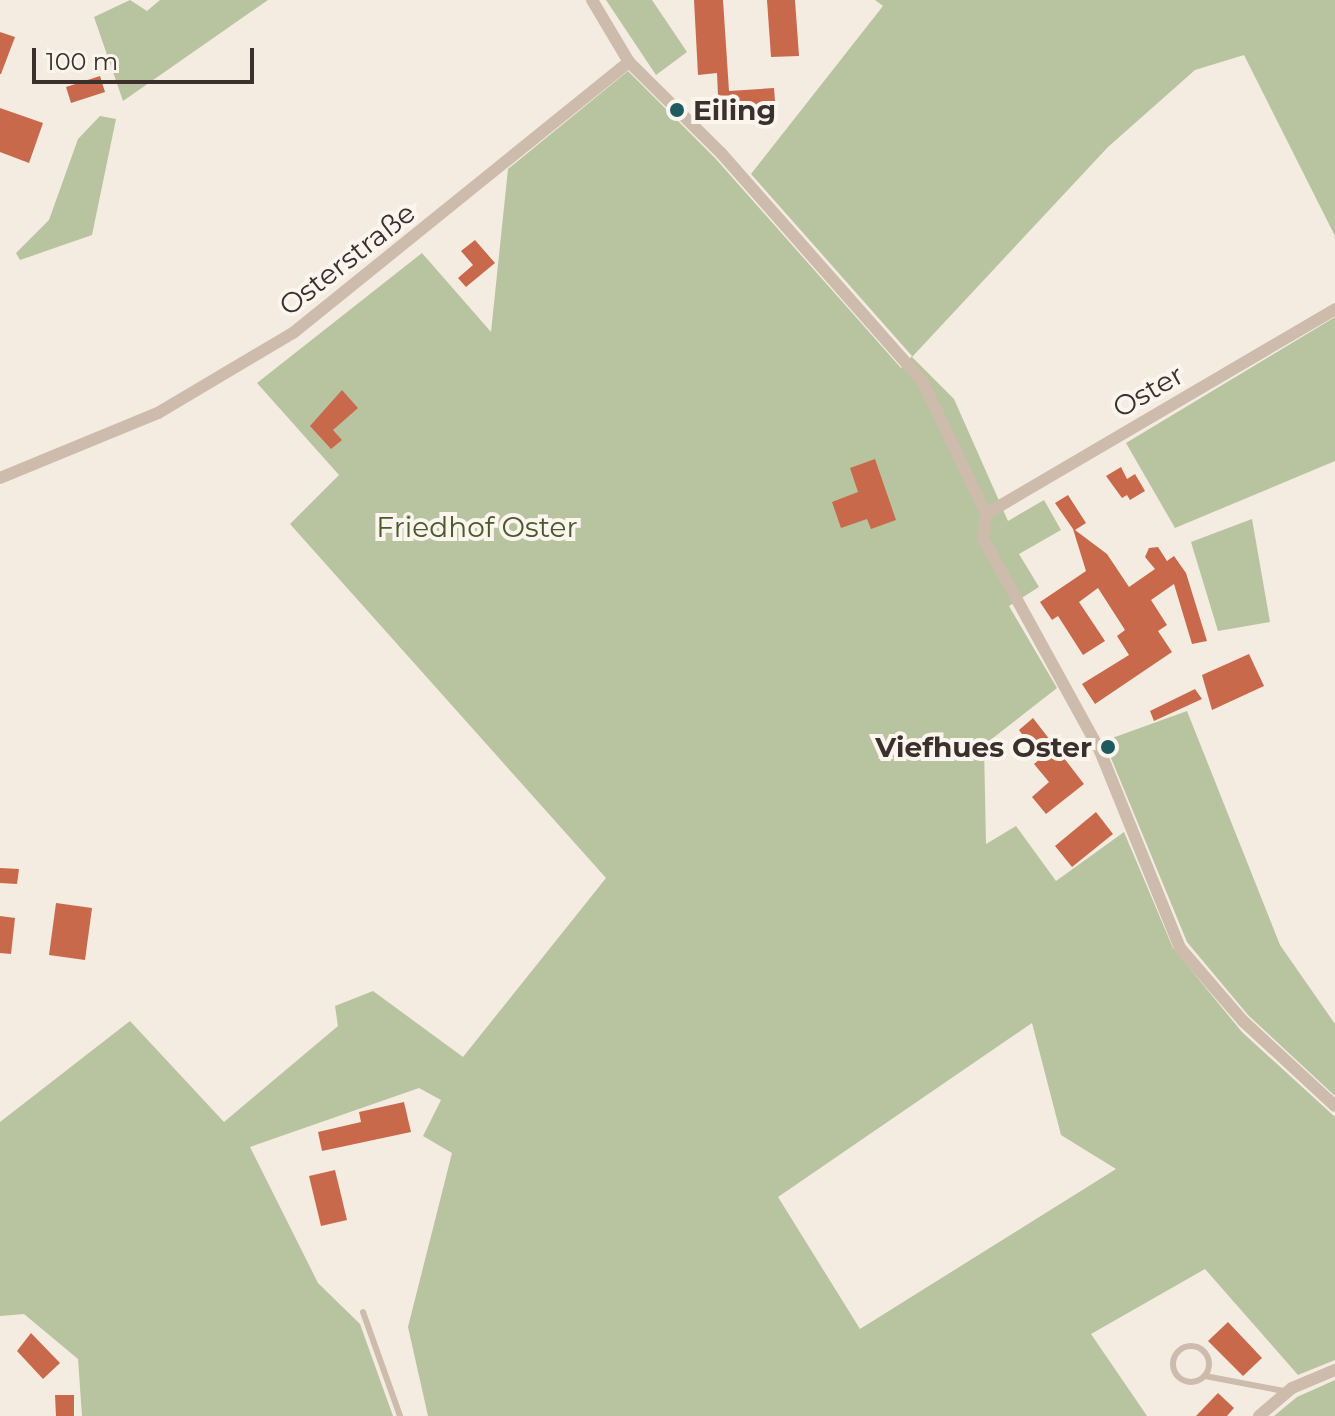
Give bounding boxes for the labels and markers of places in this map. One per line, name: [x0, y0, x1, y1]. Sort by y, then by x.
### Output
place label: Eiling: [693, 93, 776, 127]
marker: Eiling: [668, 101, 686, 119]
place label: Viefhues Oster: [875, 730, 1092, 764]
marker: Viefhues Oster: [1099, 738, 1117, 756]

